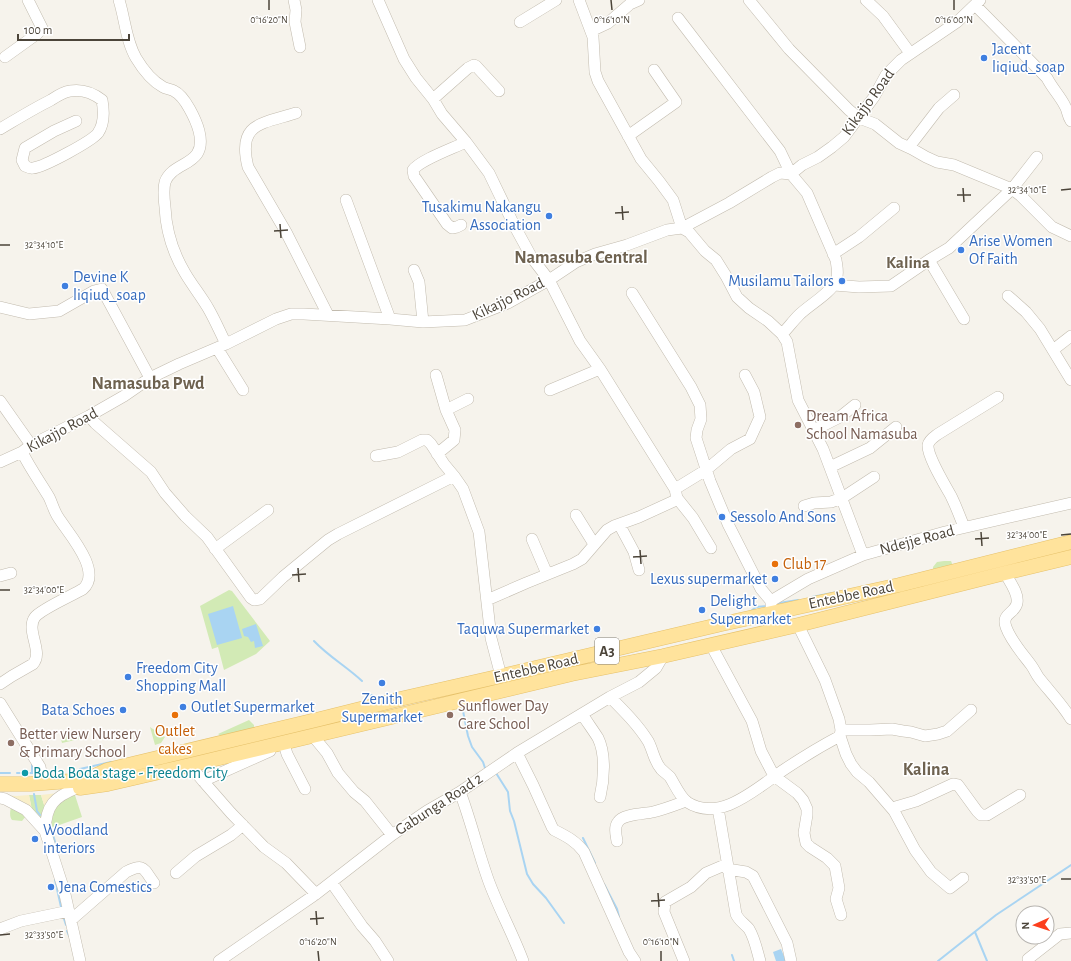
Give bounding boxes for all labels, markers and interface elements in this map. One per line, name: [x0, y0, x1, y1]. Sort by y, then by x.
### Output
text: 0°16'20"N: [250, 15, 288, 25]
text: 0°16'10"N: [594, 15, 630, 25]
text: 0°16'00"N: [935, 15, 973, 25]
scale bar: [18, 16, 129, 42]
text: 100 m: [24, 24, 52, 36]
place label: Jacent liqiud_soap: [992, 41, 1065, 75]
marker: Jacent liqiud_soap: [979, 53, 989, 63]
street label: Kikajjo Road: [839, 66, 898, 139]
text: 32°34'10"E: [1008, 185, 1046, 195]
place label: Tusakimu Nakangu Association: [422, 199, 541, 233]
marker: Tusakimu Nakangu Association: [544, 211, 554, 221]
place label: Arise Women Of Faith: [969, 233, 1053, 267]
text: 32°34'10"E: [25, 240, 63, 250]
marker: Arise Women Of Faith: [956, 245, 966, 255]
district label: Namasuba Central: [514, 249, 648, 267]
district label: Kalina: [886, 254, 930, 271]
place label: Devine K liqiud_soap: [73, 269, 146, 303]
place label: Musilamu Tailors: [728, 273, 834, 289]
street label: Kikajjo Road: [470, 275, 547, 324]
marker: Musilamu Tailors: [837, 276, 847, 286]
marker: Devine K liqiud_soap: [60, 281, 70, 291]
district label: Namasuba Pwd: [92, 375, 205, 393]
street label: Kikajjo Road: [24, 405, 101, 456]
place label: Dream Africa School Namasuba: [806, 408, 918, 442]
marker: Dream Africa School Namasuba: [793, 420, 803, 430]
place label: Sessolo And Sons: [730, 509, 836, 525]
marker: Sessolo And Sons: [717, 512, 727, 522]
street label: Ndejje Road: [878, 522, 956, 559]
text: 32°34'00"E: [1007, 530, 1047, 540]
place label: Club 17: [783, 556, 827, 572]
marker: Club 17: [770, 559, 780, 569]
place label: Lexus supermarket: [650, 571, 767, 587]
marker: Lexus supermarket: [770, 574, 780, 584]
street label: Entebbe Road: [807, 578, 895, 612]
text: 32°34'00"E: [24, 585, 64, 595]
place label: Delight Supermarket: [710, 593, 791, 627]
marker: Delight Supermarket: [697, 605, 707, 615]
place label: Taquwa Supermarket: [457, 621, 589, 637]
marker: Taquwa Supermarket: [592, 624, 602, 634]
road number: A3: [595, 638, 619, 664]
street label: Entebbe Road: [492, 650, 580, 686]
place label: Freedom City Shopping Mall: [136, 660, 226, 694]
marker: Freedom City Shopping Mall: [123, 672, 133, 682]
marker: Zenith Supermarket: [377, 678, 387, 688]
place label: Zenith Supermarket: [341, 691, 423, 725]
place label: Sunflower Day Care School: [458, 698, 549, 732]
place label: Outlet Supermarket: [191, 699, 315, 715]
place label: Bata Schoes: [41, 702, 115, 718]
marker: Outlet Supermarket: [178, 702, 188, 712]
marker: Bata Schoes: [118, 705, 128, 715]
marker: Outlet cakes: [170, 710, 180, 720]
marker: Sunflower Day Care School: [445, 710, 455, 720]
place label: Outlet cakes: [155, 723, 195, 757]
place label: Better view Nursery & Primary School: [19, 726, 141, 761]
marker: Better view Nursery & Primary School: [6, 738, 16, 748]
district label: Kalina: [903, 761, 950, 779]
place label: Boda Boda stage - Freedom City: [33, 765, 228, 782]
marker: Boda Boda stage - Freedom City: [20, 768, 30, 778]
street label: Gabunga Road 2: [392, 770, 486, 838]
place label: Woodland interiors: [43, 822, 108, 856]
marker: Woodland interiors: [30, 834, 40, 844]
text: 32°33'50"E: [1008, 875, 1046, 885]
place label: Jena Comestics: [59, 879, 152, 895]
marker: Jena Comestics: [46, 882, 56, 892]
north arrow: [1015, 905, 1055, 945]
text: N: [1020, 921, 1031, 930]
text: 32°33'50"E: [25, 930, 63, 940]
text: 0°16'20"N: [299, 937, 337, 947]
text: 0°16'10"N: [643, 937, 679, 947]

